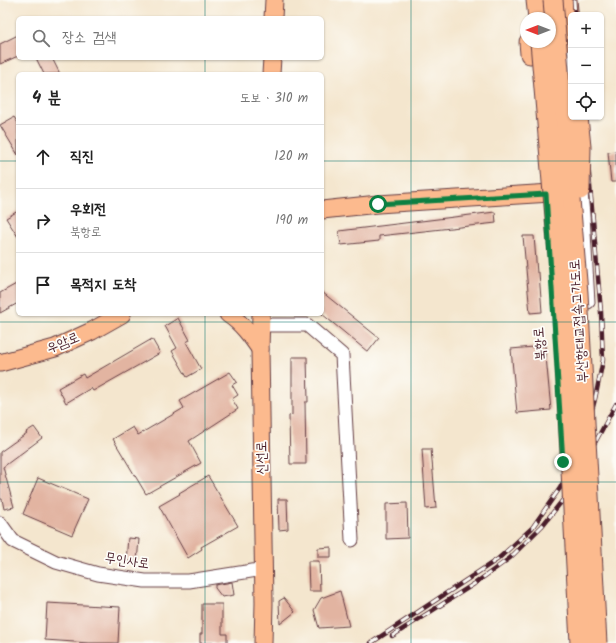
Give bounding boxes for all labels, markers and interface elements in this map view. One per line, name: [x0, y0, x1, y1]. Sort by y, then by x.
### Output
north arrow: [520, 12, 556, 48]
map controls: [568, 12, 604, 120]
button: +: [568, 12, 604, 48]
search box: [16, 16, 324, 60]
text: 장소 검색: [62, 26, 116, 50]
icon: search: [30, 27, 52, 49]
button: −: [568, 48, 604, 84]
button: locate: [568, 84, 604, 120]
text: 4 분: [32, 85, 62, 112]
text: 도보 · 310 m: [240, 88, 308, 109]
text: 직진: [70, 145, 94, 169]
icon: ahead: [32, 146, 54, 168]
text: 120 m: [274, 146, 308, 167]
route start: [369, 195, 387, 213]
text: 우회전: [70, 198, 106, 222]
icon: right: [32, 210, 54, 232]
text: 190 m: [276, 210, 308, 231]
text: 북항로: [70, 222, 101, 243]
street label: 부산항대교접속고가도로: [564, 258, 594, 384]
text: 목적지 도착: [70, 273, 136, 297]
icon: arrive: [32, 274, 54, 296]
street label: 우암로: [43, 326, 83, 360]
street label: 북항로: [528, 326, 552, 362]
street label: 신선로: [251, 441, 273, 475]
route end: [554, 453, 572, 471]
street label: 무인사로: [103, 547, 151, 575]

